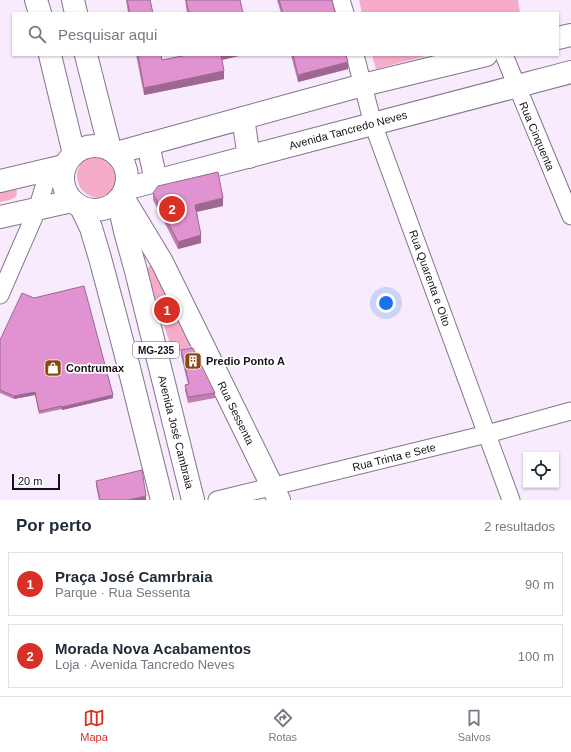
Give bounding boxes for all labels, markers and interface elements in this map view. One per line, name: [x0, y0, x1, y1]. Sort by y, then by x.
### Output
search box: [12, 12, 559, 56]
icon: search: [26, 23, 48, 45]
text: Pesquisar aqui: [58, 26, 157, 43]
street label: Rua Cinquenta: [517, 100, 557, 173]
street label: Avenida Tancredo Neves: [288, 108, 409, 152]
pin: 2: [159, 194, 185, 224]
street label: Rua Quarenta e Oito: [407, 228, 453, 328]
your location: [376, 293, 396, 313]
pin: 1: [154, 295, 180, 325]
road number: MG-235: [133, 342, 179, 358]
building icon: Predio Ponto A: [183, 351, 203, 371]
place label: Predio Ponto A: [206, 355, 285, 367]
shop icon: Contrumax: [43, 358, 63, 378]
place label: Contrumax: [66, 362, 125, 374]
street label: Avenida José Cambraia: [156, 374, 196, 491]
street label: Rua Sessenta: [215, 379, 257, 447]
street label: Rua Trinta e Sete: [351, 441, 437, 473]
map controls: [523, 452, 559, 488]
button: locate: [523, 452, 559, 488]
scale bar: [12, 472, 60, 491]
text: 20 m: [18, 475, 42, 487]
text: Por perto: [16, 516, 92, 535]
text: 2 resultados: [484, 519, 555, 534]
text: Praça José Camrbraia: [55, 568, 213, 585]
text: 1: [26, 577, 34, 592]
text: 90 m: [525, 577, 554, 592]
text: Parque · Rua Sessenta: [55, 585, 190, 600]
text: Morada Nova Acabamentos: [55, 640, 251, 657]
text: 2: [26, 649, 34, 664]
text: 100 m: [518, 649, 554, 664]
text: Loja · Avenida Tancredo Neves: [55, 657, 234, 672]
tab: Mapa: [80, 707, 108, 743]
tab: Rotas: [268, 707, 297, 743]
tab: Salvos: [458, 707, 491, 743]

